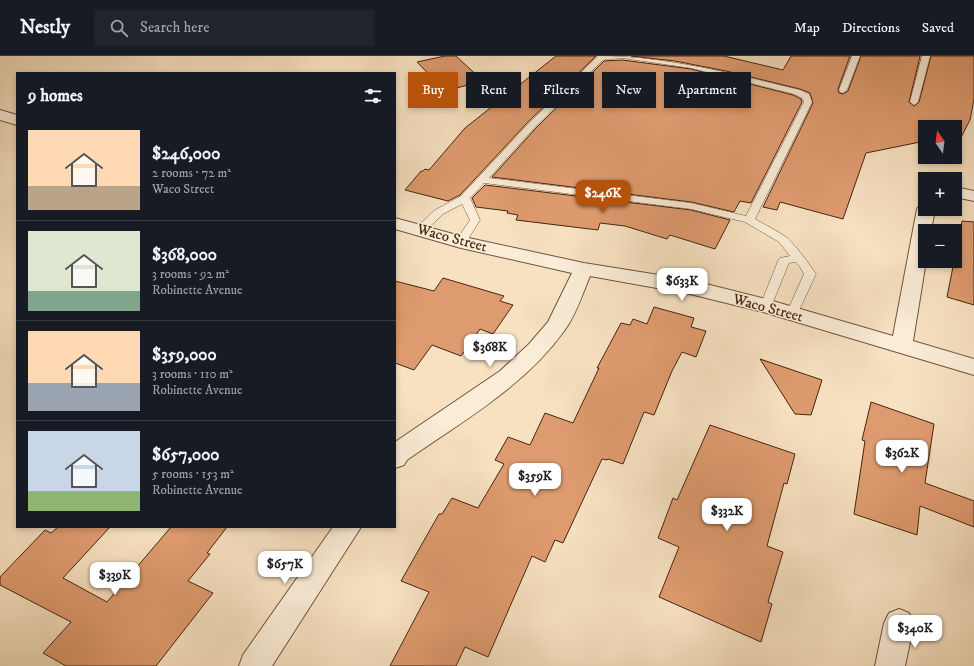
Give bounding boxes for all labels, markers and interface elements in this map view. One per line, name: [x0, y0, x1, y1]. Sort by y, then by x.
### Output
search box: [94, 10, 374, 46]
text: Nestly: [20, 16, 70, 39]
icon: search: [108, 17, 130, 39]
text: Search here: [140, 18, 209, 37]
text: Map: [794, 19, 820, 37]
text: Directions: [842, 19, 900, 37]
text: Saved: [922, 19, 954, 37]
chip: Buy: [408, 72, 458, 108]
chip: Rent: [466, 72, 521, 108]
chip: Filters: [529, 72, 594, 108]
chip: New: [602, 72, 656, 108]
chip: Apartment: [664, 72, 751, 108]
text: 9 homes: [28, 85, 83, 107]
icon: filters: [362, 85, 384, 107]
north arrow: [918, 120, 962, 164]
map controls: [918, 120, 962, 268]
text: $246,000: [152, 143, 220, 165]
icon: home: [60, 146, 108, 194]
text: 2 rooms · 72 m²: [152, 165, 231, 181]
button: +: [918, 172, 962, 216]
pin: $246K: [575, 180, 631, 214]
text: Waco Street: [152, 181, 214, 197]
text: $246K: [585, 185, 621, 201]
street label: Waco Street: [414, 219, 489, 257]
button: −: [918, 224, 962, 268]
text: $368,000: [152, 244, 217, 266]
icon: home: [60, 247, 108, 295]
text: 3 rooms · 92 m²: [152, 266, 229, 282]
pin: $633K: [654, 268, 710, 302]
text: $633K: [666, 273, 698, 289]
text: Robinette Avenue: [152, 282, 242, 298]
street label: Waco Street: [730, 289, 805, 327]
pin: $368K: [462, 334, 518, 368]
text: $368K: [473, 339, 507, 355]
text: $359,000: [152, 344, 217, 366]
icon: home: [60, 347, 108, 395]
text: 3 rooms · 110 m²: [152, 366, 233, 382]
text: Robinette Avenue: [152, 382, 242, 398]
pin: $362K: [874, 440, 930, 474]
text: $657,000: [152, 444, 219, 466]
text: $362K: [885, 445, 919, 461]
icon: home: [60, 447, 108, 495]
pin: $359K: [507, 463, 563, 497]
text: 5 rooms · 153 m²: [152, 466, 234, 482]
text: $359K: [518, 468, 552, 484]
text: Robinette Avenue: [152, 482, 242, 498]
pin: $332K: [699, 498, 755, 532]
text: $332K: [711, 503, 743, 519]
pin: $657K: [257, 551, 313, 585]
text: $657K: [267, 556, 303, 572]
pin: $339K: [87, 562, 143, 596]
text: $339K: [99, 567, 131, 583]
pin: $340K: [887, 615, 943, 649]
text: $340K: [897, 620, 933, 636]

